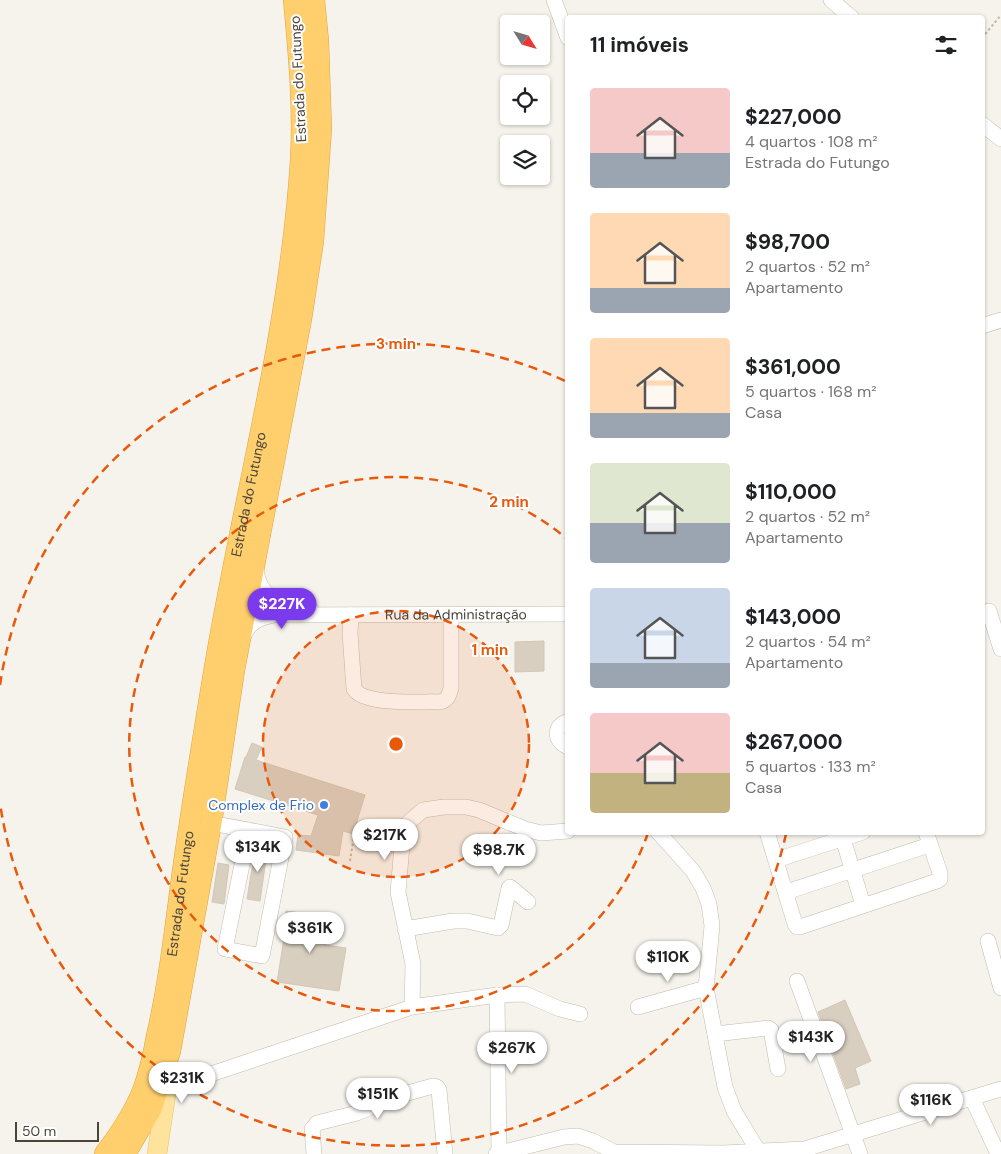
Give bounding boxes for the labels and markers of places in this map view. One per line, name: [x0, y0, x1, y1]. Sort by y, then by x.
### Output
pin: $227K: [247, 588, 317, 630]
centre of rings: [387, 735, 405, 753]
place label: Complex de Frio: [208, 796, 314, 814]
marker: Complex de Frio: [318, 799, 330, 811]
pin: $217K: [350, 818, 420, 861]
pin: $134K: [223, 830, 293, 873]
pin: $98.7K: [458, 834, 540, 876]
pin: $361K: [275, 912, 345, 954]
pin: $110K: [633, 940, 703, 983]
pin: $143K: [776, 1020, 846, 1063]
pin: $267K: [477, 1032, 547, 1074]
pin: $231K: [147, 1062, 217, 1104]
pin: $151K: [343, 1078, 413, 1120]
pin: $116K: [896, 1084, 966, 1126]

